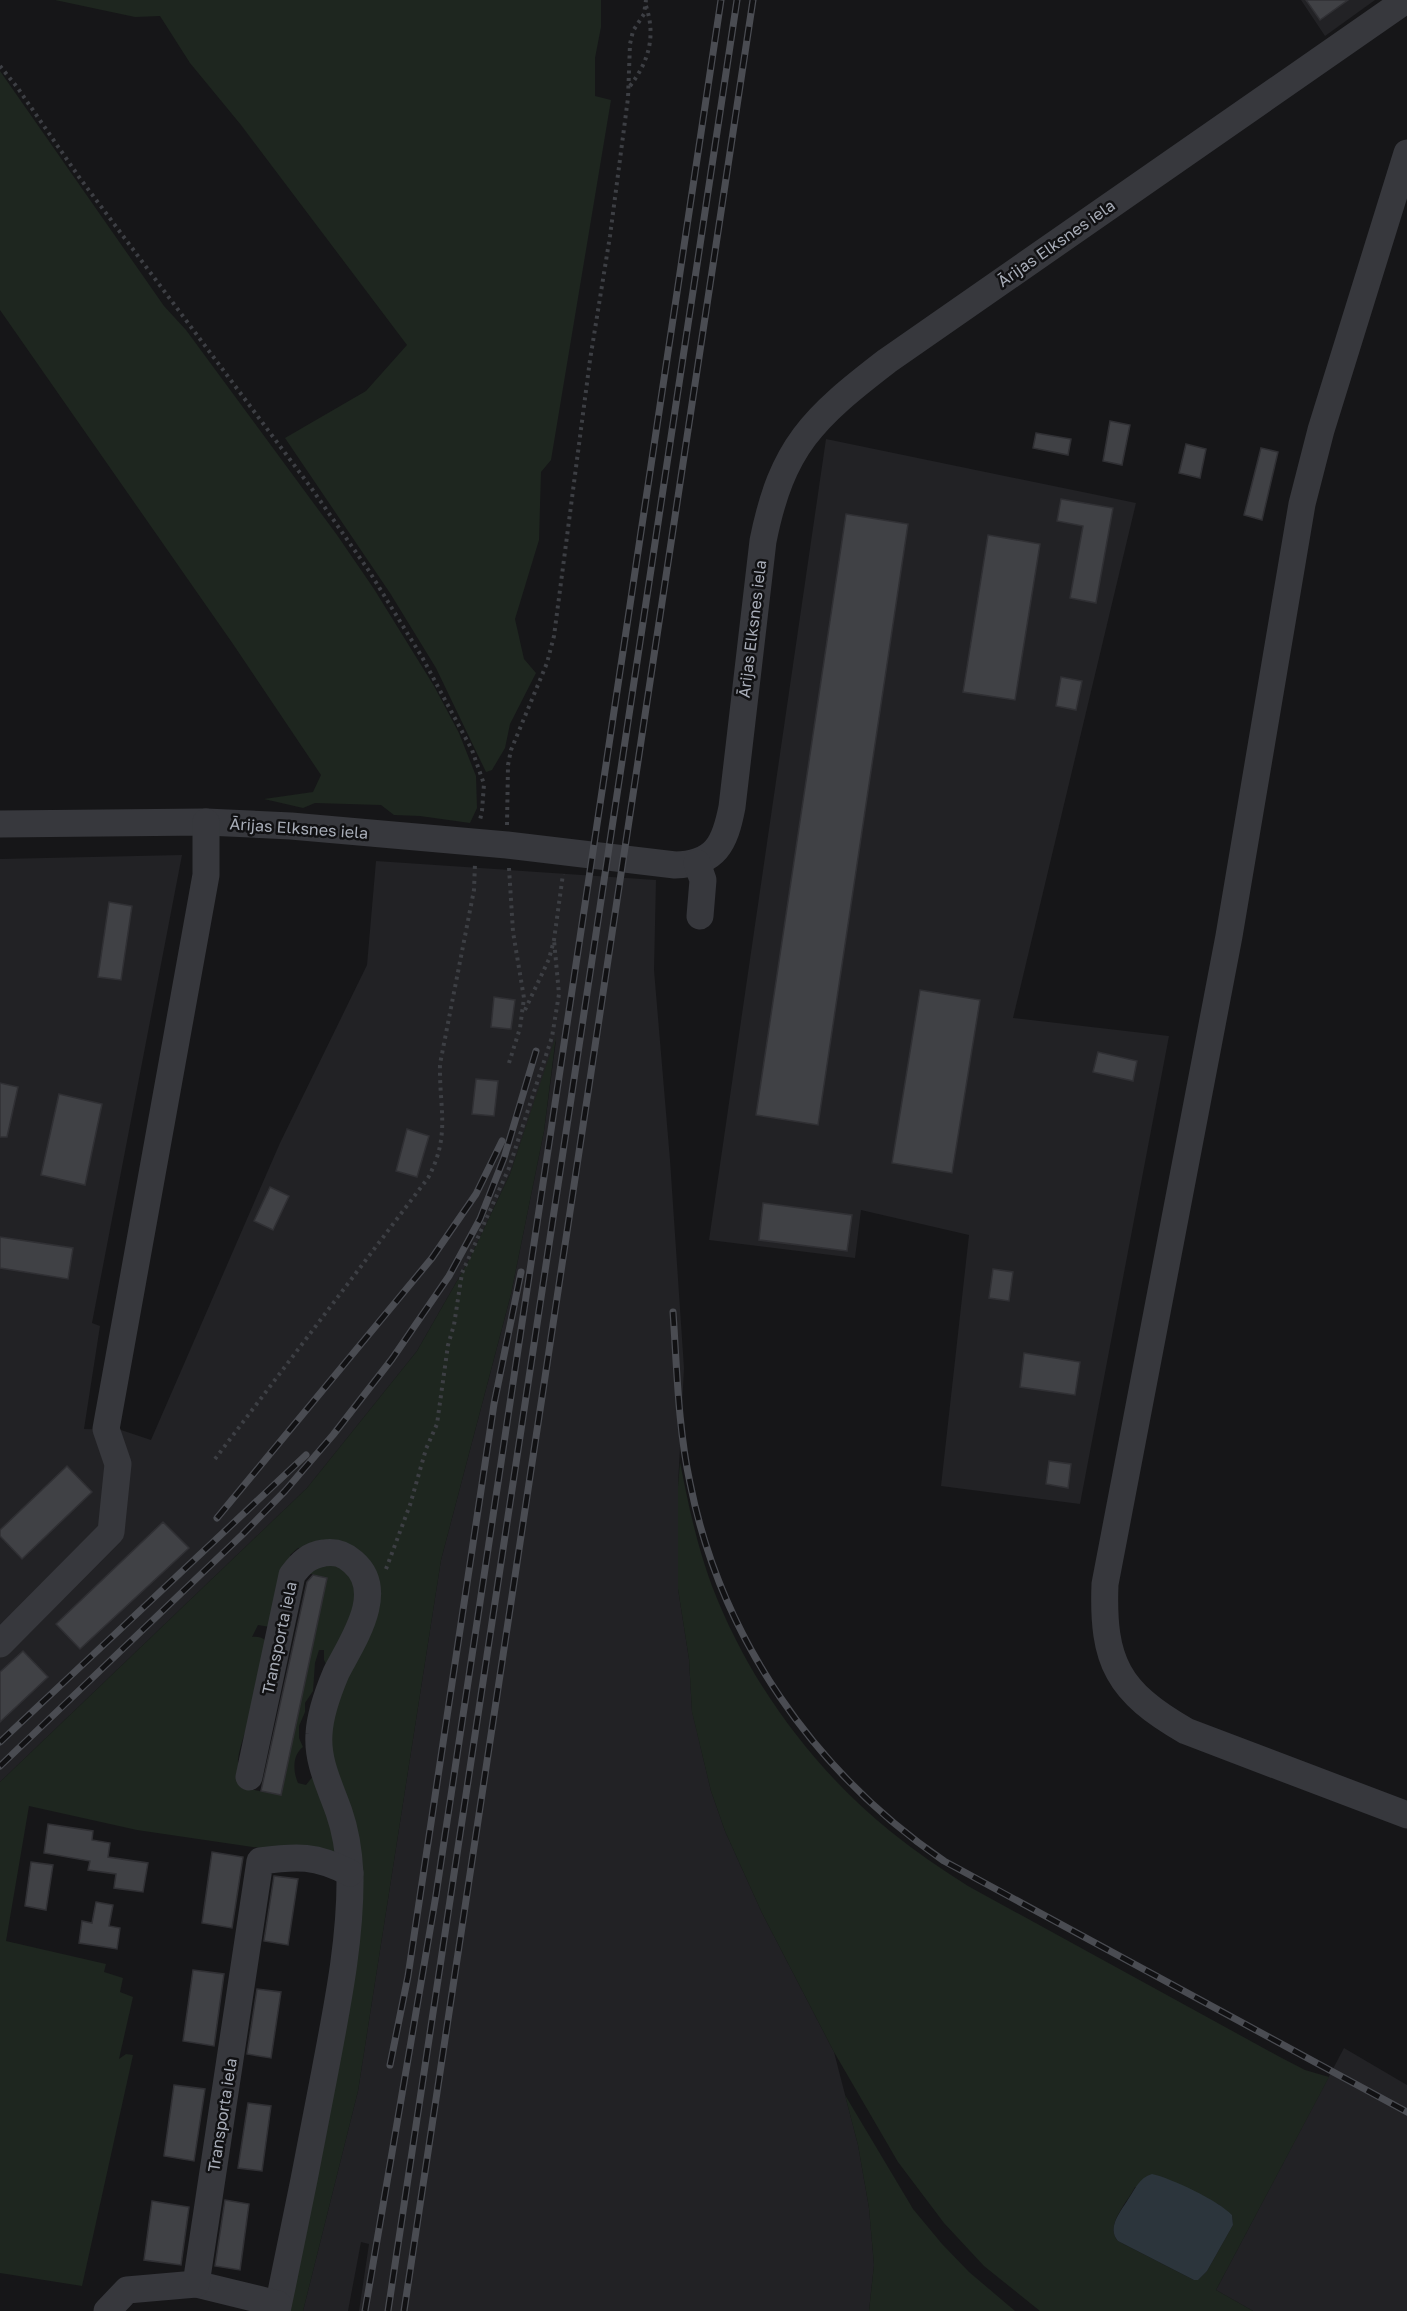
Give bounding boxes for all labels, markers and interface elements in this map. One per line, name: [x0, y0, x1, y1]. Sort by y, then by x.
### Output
street label: Ārijas Elksnes iela: [993, 195, 1119, 291]
street label: Ārijas Elksnes iela: [734, 559, 770, 699]
street label: Ārijas Elksnes iela: [229, 813, 369, 843]
street label: Transporta iela: [257, 1580, 301, 1696]
street label: Transporta iela: [203, 2057, 241, 2173]

